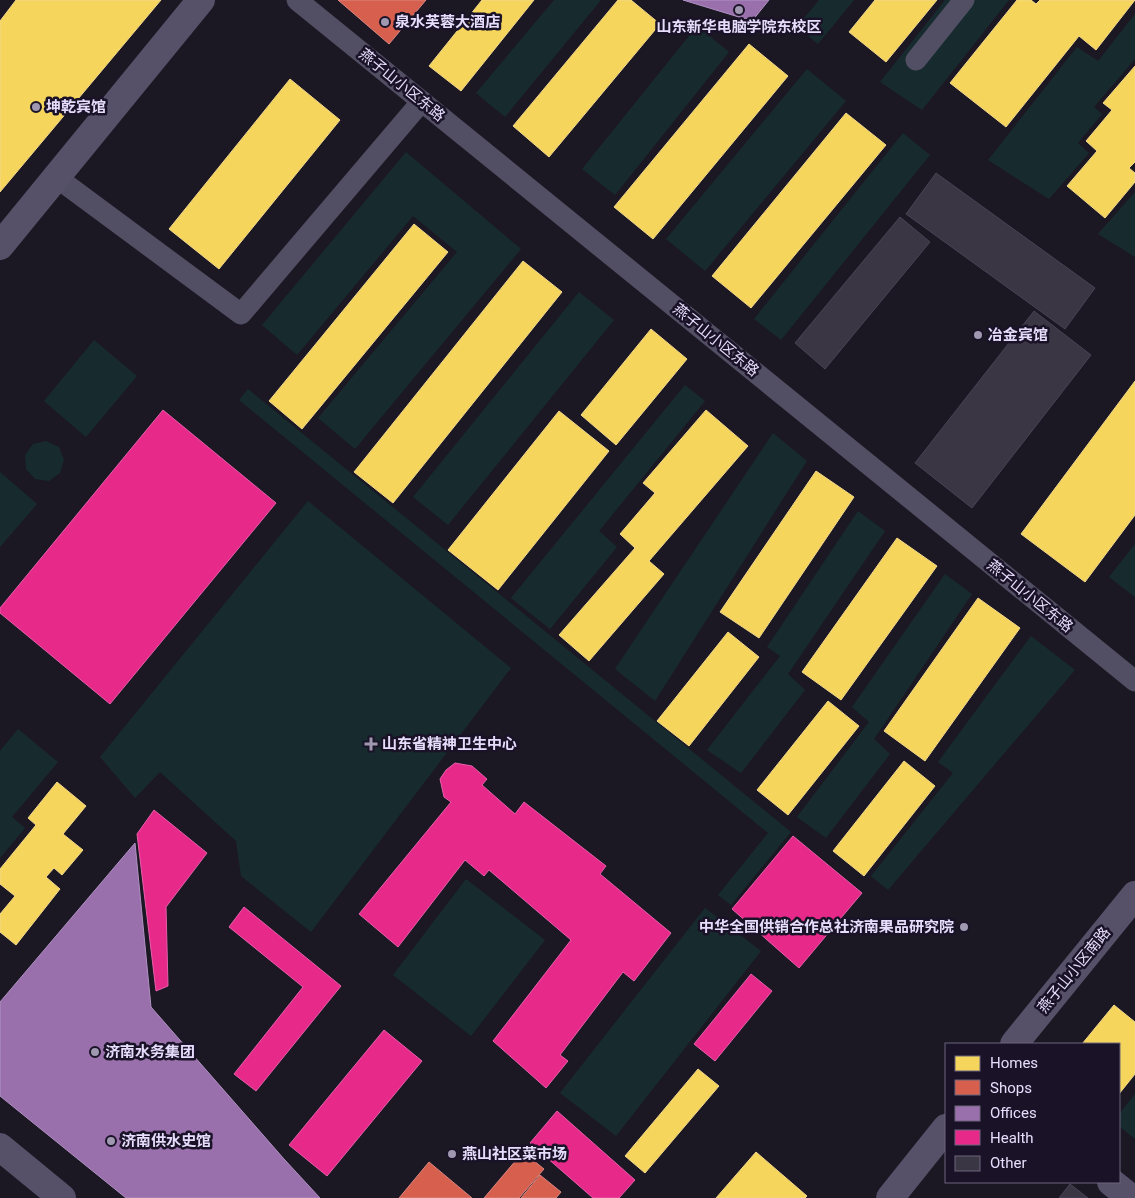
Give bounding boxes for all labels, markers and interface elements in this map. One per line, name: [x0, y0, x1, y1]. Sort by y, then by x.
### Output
marker: 山东新华电脑学院东校区: [733, 4, 745, 16]
place label: 泉水芙蓉大酒店: [395, 13, 500, 31]
marker: 泉水芙蓉大酒店: [379, 16, 391, 28]
place label: 山东新华电脑学院东校区: [656, 18, 822, 36]
street label: 燕子山小区东路: [356, 45, 448, 125]
place label: 坤乾宾馆: [46, 98, 106, 116]
marker: 坤乾宾馆: [30, 101, 42, 113]
street label: 燕子山小区东路: [670, 300, 762, 380]
place label: 冶金宾馆: [988, 326, 1048, 344]
marker: 冶金宾馆: [972, 329, 984, 341]
street label: 燕子山小区东路: [984, 556, 1076, 636]
place label: 山东省精神卫生中心: [382, 735, 517, 753]
marker: 山东省精神卫生中心: [364, 737, 378, 751]
place label: 中华全国供销合作总社济南果品研究院: [699, 918, 954, 936]
marker: 中华全国供销合作总社济南果品研究院: [958, 921, 970, 933]
street label: 燕子山小区南路: [1034, 924, 1114, 1016]
place label: 济南水务集团: [105, 1043, 195, 1061]
legend: [945, 1043, 1120, 1183]
marker: 济南水务集团: [89, 1046, 101, 1058]
text: Homes: [990, 1054, 1038, 1072]
text: Shops: [990, 1079, 1032, 1097]
text: Offices: [990, 1104, 1037, 1122]
text: Health: [990, 1129, 1034, 1147]
place label: 济南供水史馆: [121, 1132, 211, 1150]
marker: 济南供水史馆: [105, 1135, 117, 1147]
place label: 燕山社区菜市场: [462, 1145, 567, 1163]
marker: 燕山社区菜市场: [446, 1148, 458, 1160]
text: Other: [990, 1154, 1027, 1172]

